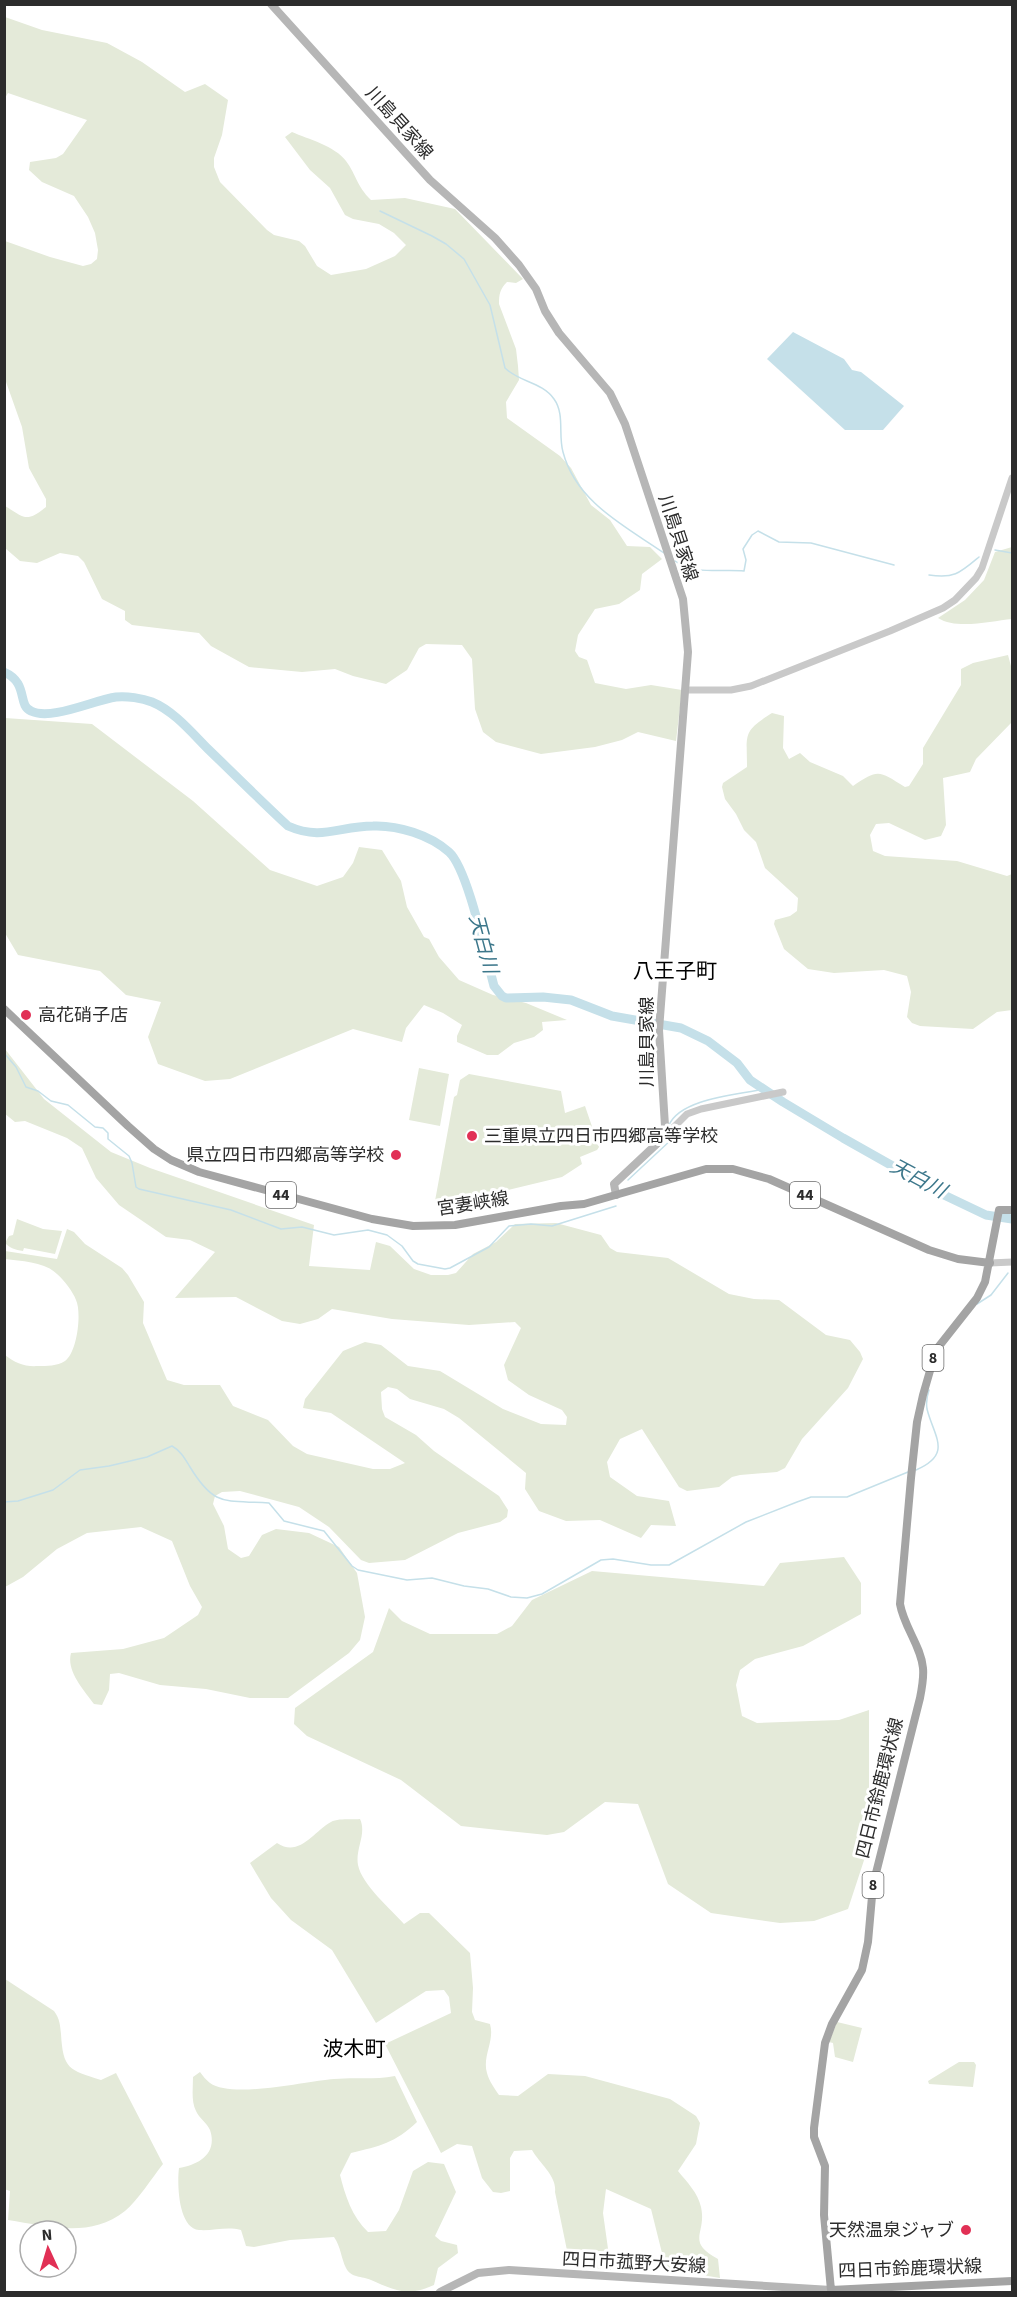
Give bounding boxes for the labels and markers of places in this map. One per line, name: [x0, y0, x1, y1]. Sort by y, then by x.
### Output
place label: 高花硝子店: [38, 1003, 128, 1028]
marker: 高花硝子店: [19, 1008, 33, 1022]
place label: 三重県立四日市四郷高等学校: [484, 1124, 718, 1149]
marker: 三重県立四日市四郷高等学校: [465, 1129, 479, 1143]
place label: 県立四日市四郷高等学校: [186, 1143, 384, 1168]
marker: 県立四日市四郷高等学校: [389, 1148, 403, 1162]
place label: 天然温泉ジャブ: [829, 2218, 954, 2243]
marker: 天然温泉ジャブ: [959, 2223, 973, 2237]

